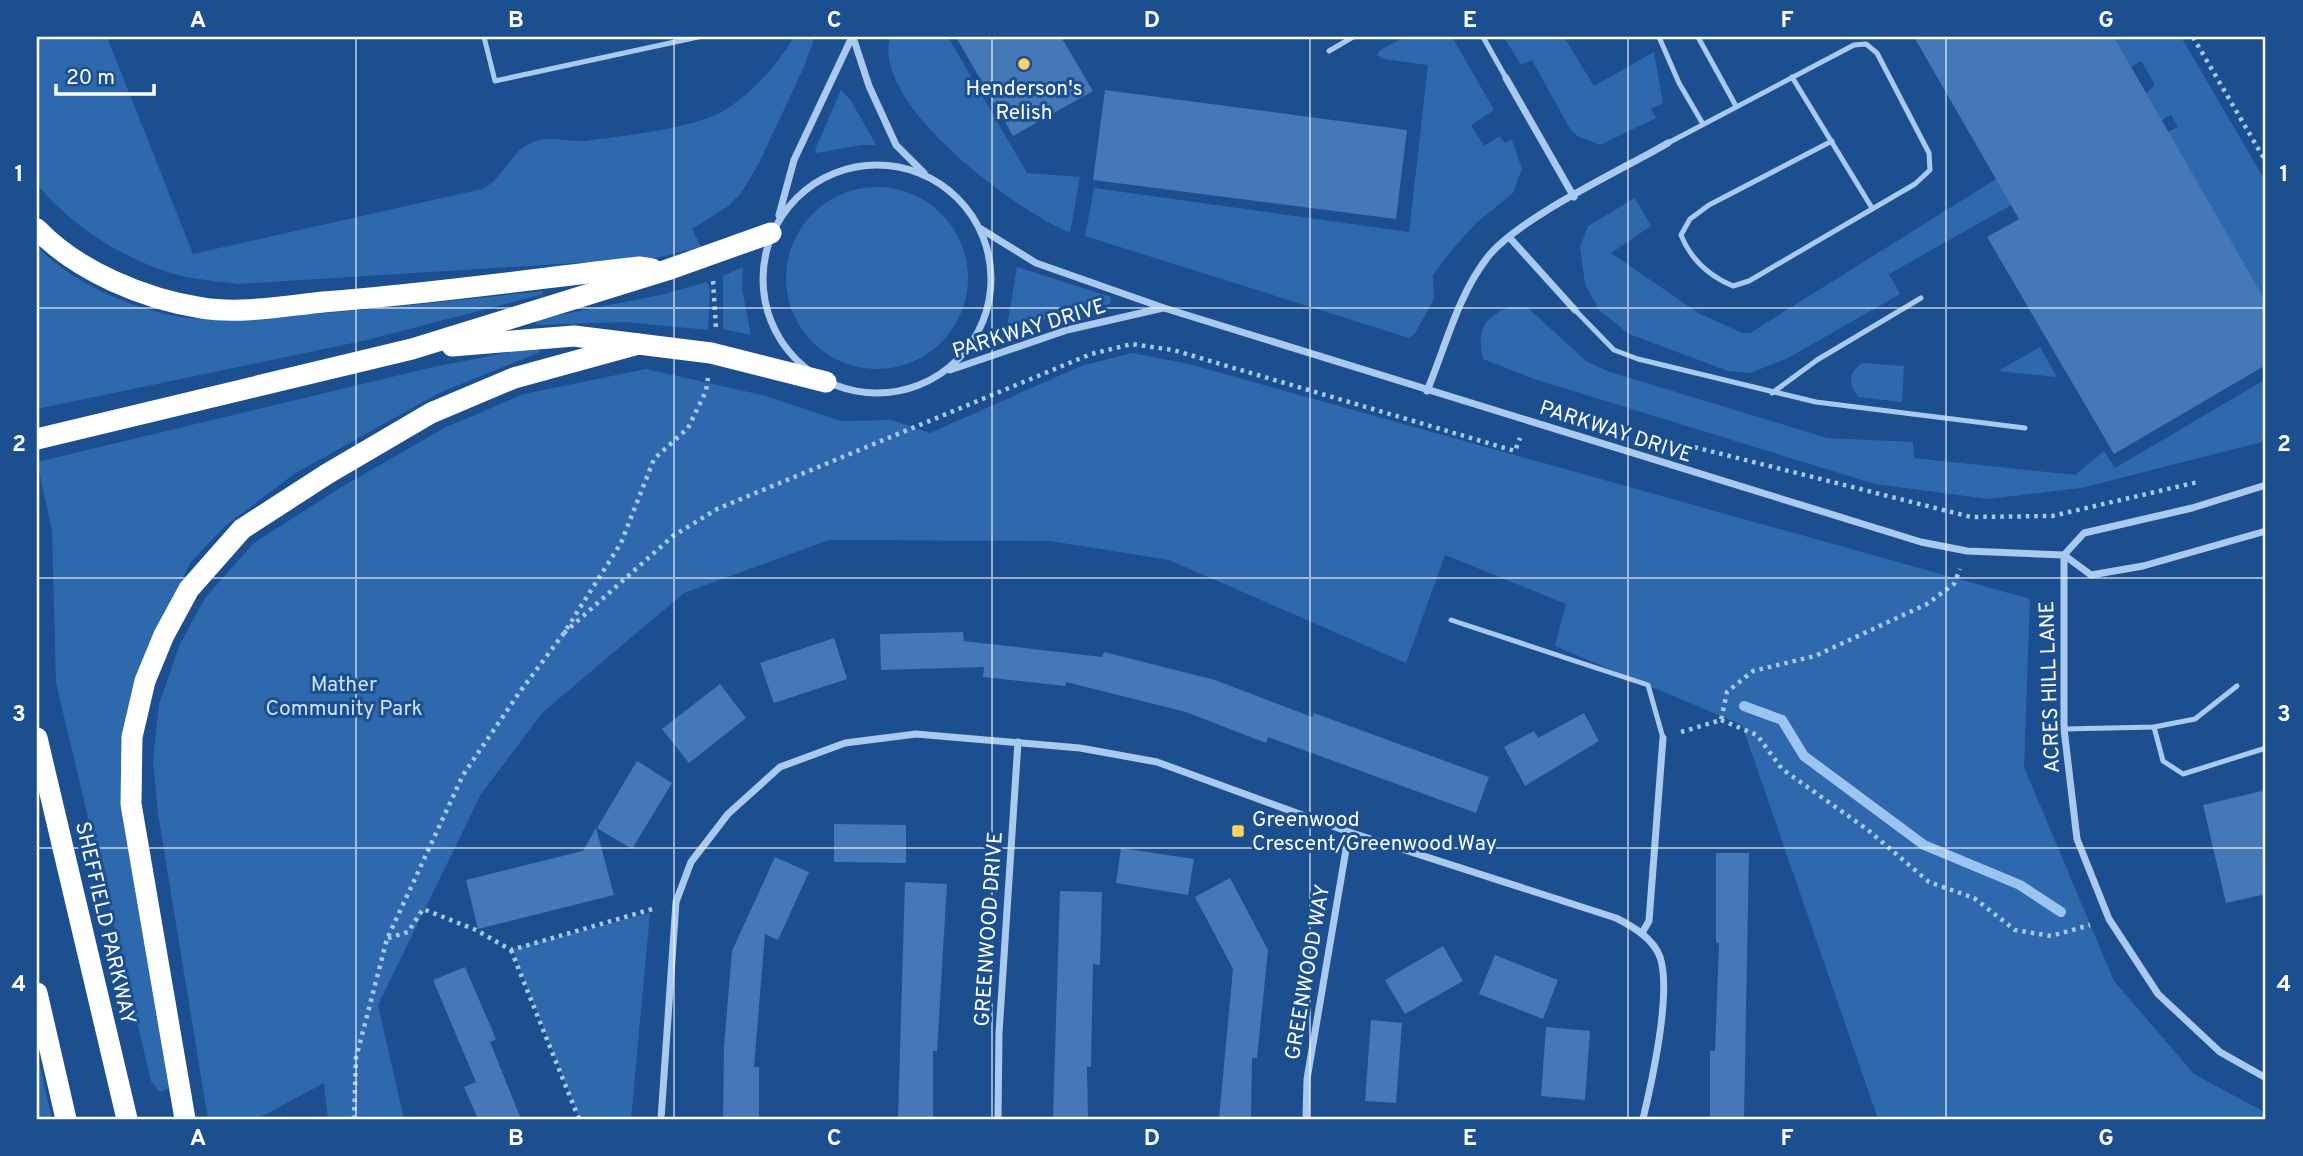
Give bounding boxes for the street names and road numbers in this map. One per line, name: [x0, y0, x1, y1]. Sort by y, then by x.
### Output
street label: PARKWAY DRIVE: [949, 293, 1109, 366]
street label: PARKWAY DRIVE: [1536, 395, 1695, 470]
street label: ACRES HILL LANE: [2034, 600, 2067, 774]
street label: SHEFFIELD PARKWAY: [68, 819, 141, 1028]
street label: GREENWOOD DRIVE: [969, 831, 1010, 1027]
street label: GREENWOOD WAY: [1280, 882, 1337, 1062]

